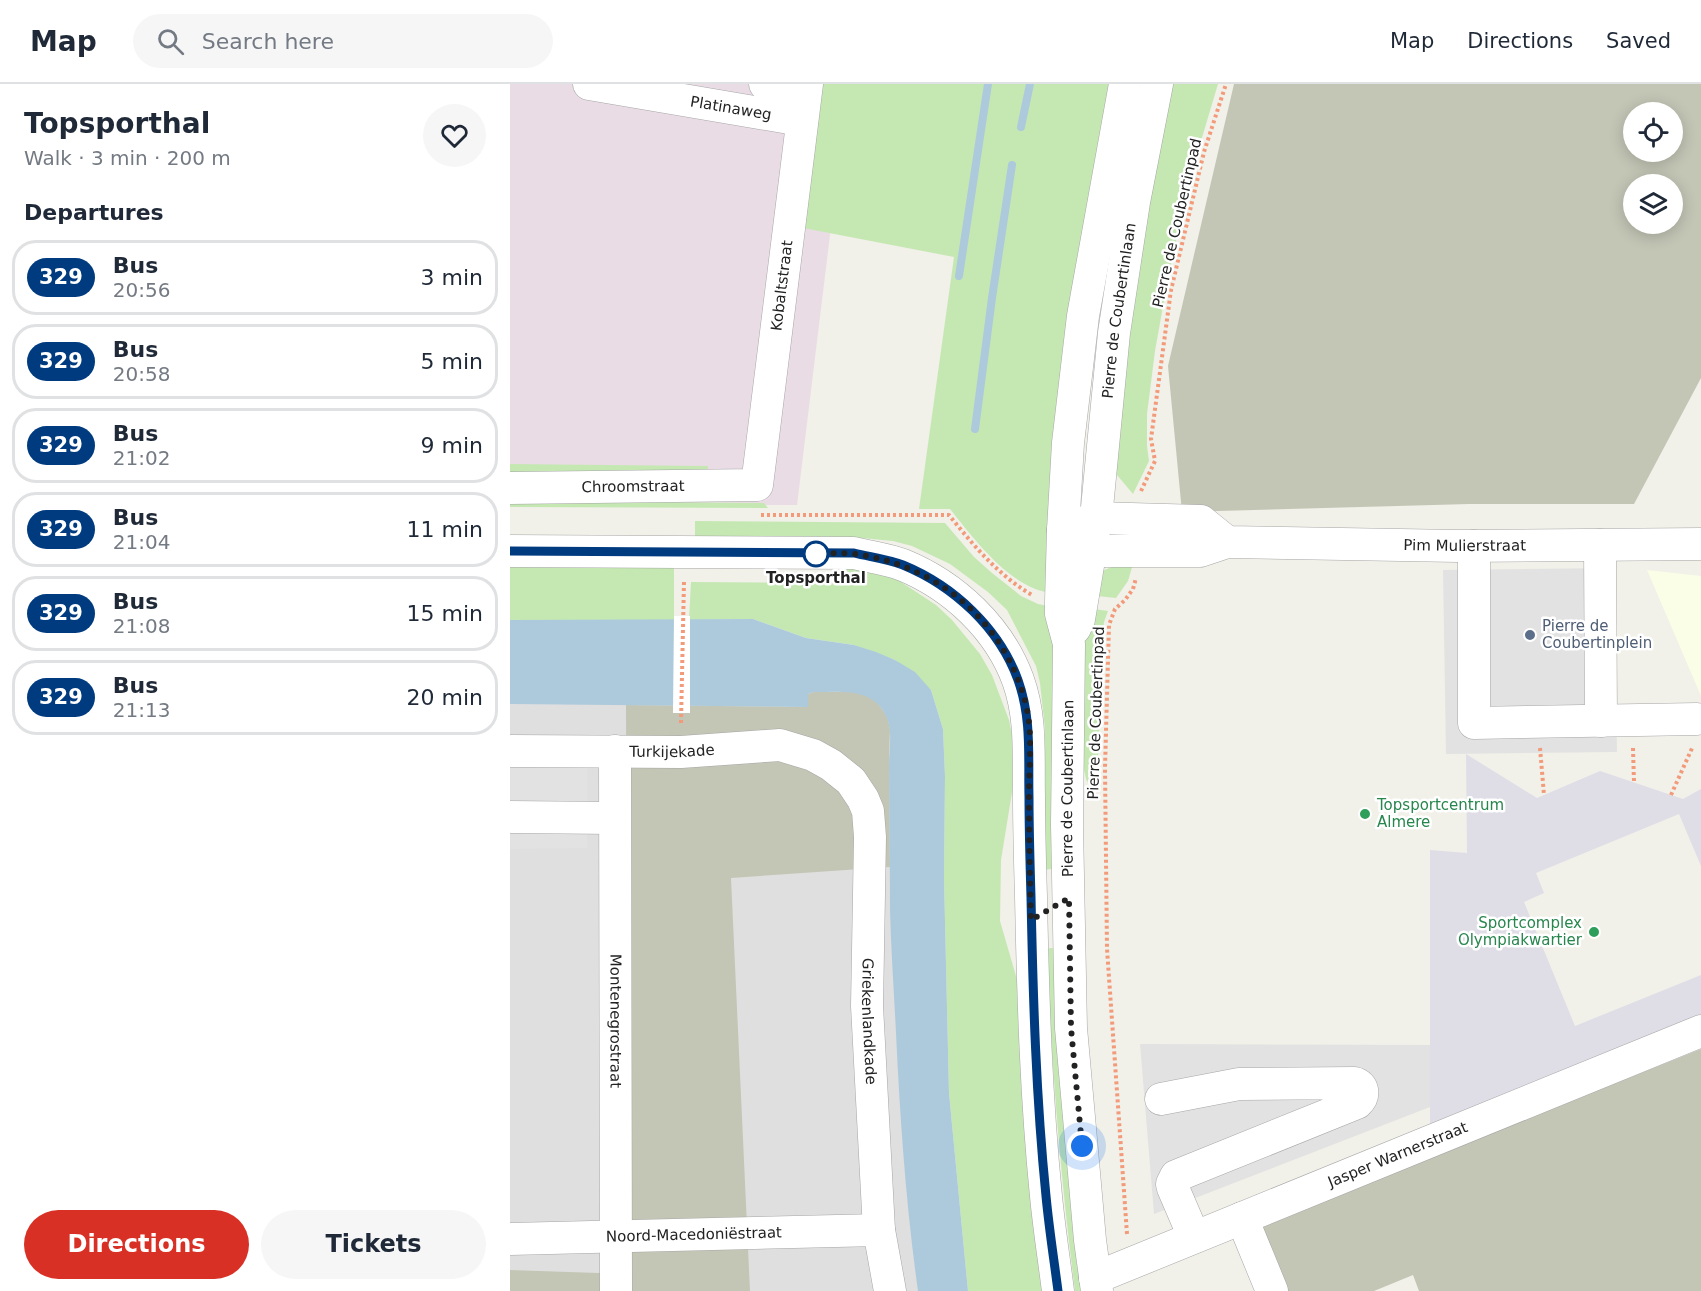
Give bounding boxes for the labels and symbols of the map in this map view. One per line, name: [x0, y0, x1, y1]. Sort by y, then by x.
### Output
street label: Platinaweg: [689, 92, 773, 124]
street label: Pierre de Coubertinpad: [1149, 137, 1205, 309]
street label: Pierre de Coubertinlaan: [1099, 221, 1140, 399]
street label: Kobaltstraat: [767, 239, 796, 332]
street label: Chroomstraat: [581, 477, 685, 496]
street label: Pim Mulierstraat: [1403, 536, 1526, 555]
marker: Topsporthal: [803, 541, 829, 567]
place label: Topsporthal: [766, 569, 866, 587]
place label: Pierre de Coubertinplein: [1542, 617, 1652, 652]
street label: Pierre de Coubertinpad: [1084, 626, 1108, 800]
marker: Pierre de Coubertinplein: [1523, 628, 1537, 642]
street label: Pierre de Coubertinlaan: [1058, 700, 1077, 877]
street label: Turkijekade: [628, 741, 715, 761]
place label: Topsportcentrum Almere: [1376, 796, 1504, 831]
marker: Topsportcentrum Almere: [1358, 807, 1372, 821]
place label: Sportcomplex Olympiakwartier: [1458, 914, 1583, 949]
marker: Sportcomplex Olympiakwartier: [1587, 925, 1601, 939]
street label: Montenegrostraat: [606, 954, 625, 1088]
street label: Griekenlandkade: [858, 958, 880, 1085]
street label: Jasper Warnerstraat: [1324, 1118, 1470, 1191]
your location: [1067, 1131, 1097, 1161]
street label: Noord-Macedoniëstraat: [606, 1223, 782, 1246]

